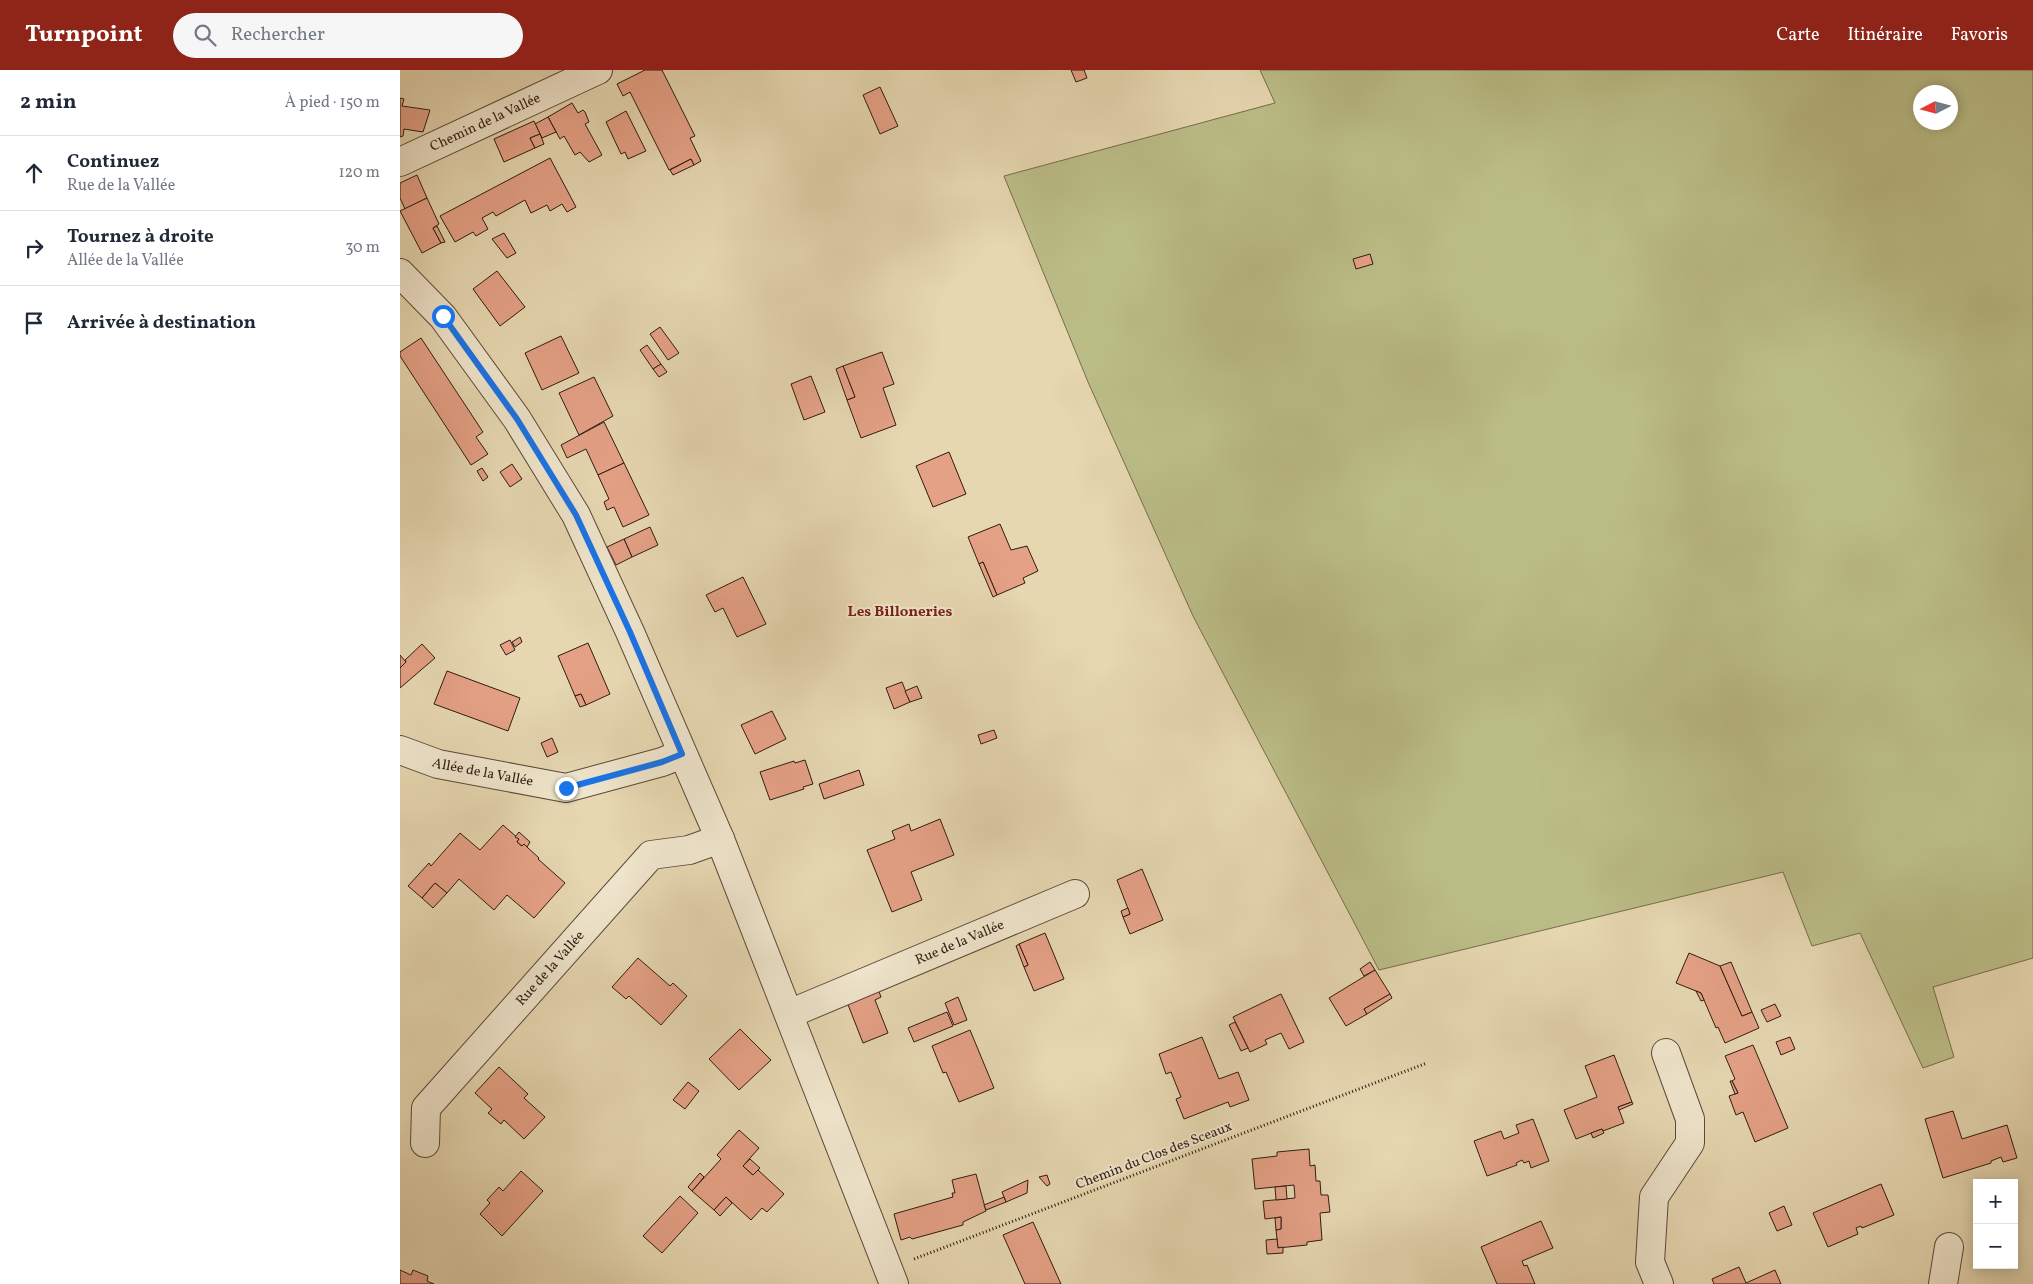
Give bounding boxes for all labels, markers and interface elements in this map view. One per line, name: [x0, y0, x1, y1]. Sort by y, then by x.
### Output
search box: [173, 13, 523, 58]
text: Turnpoint: [25, 18, 143, 52]
icon: search: [191, 21, 219, 49]
text: Rechercher: [231, 22, 325, 48]
text: Carte: [1776, 23, 1819, 48]
text: Itinéraire: [1847, 23, 1923, 48]
text: Favoris: [1951, 23, 2008, 48]
north arrow: [1913, 85, 1958, 130]
text: 2 min: [20, 88, 77, 117]
street label: Chemin de la Vallée: [427, 88, 544, 156]
text: À pied · 150 m: [285, 92, 380, 114]
text: Continuez: [67, 149, 159, 175]
icon: ahead: [20, 159, 48, 187]
text: 120 m: [338, 162, 380, 184]
text: Rue de la Vallée: [67, 175, 175, 197]
text: Tournez à droite: [67, 224, 214, 250]
icon: right: [20, 234, 48, 262]
text: 30 m: [345, 237, 380, 259]
text: Allée de la Vallée: [67, 250, 184, 272]
route start: [432, 305, 455, 328]
icon: arrive: [20, 309, 48, 337]
text: Arrivée à destination: [67, 310, 256, 336]
district label: Les Billoneries: [848, 602, 952, 623]
street label: Allée de la Vallée: [429, 753, 535, 791]
route end: [555, 777, 578, 800]
street label: Rue de la Vallée: [912, 915, 1007, 970]
street label: Rue de la Vallée: [512, 926, 589, 1010]
street label: Chemin du Clos des Sceaux: [1073, 1117, 1235, 1195]
map controls: [1973, 1179, 2018, 1269]
button: +: [1973, 1179, 2018, 1224]
button: −: [1973, 1224, 2018, 1269]

